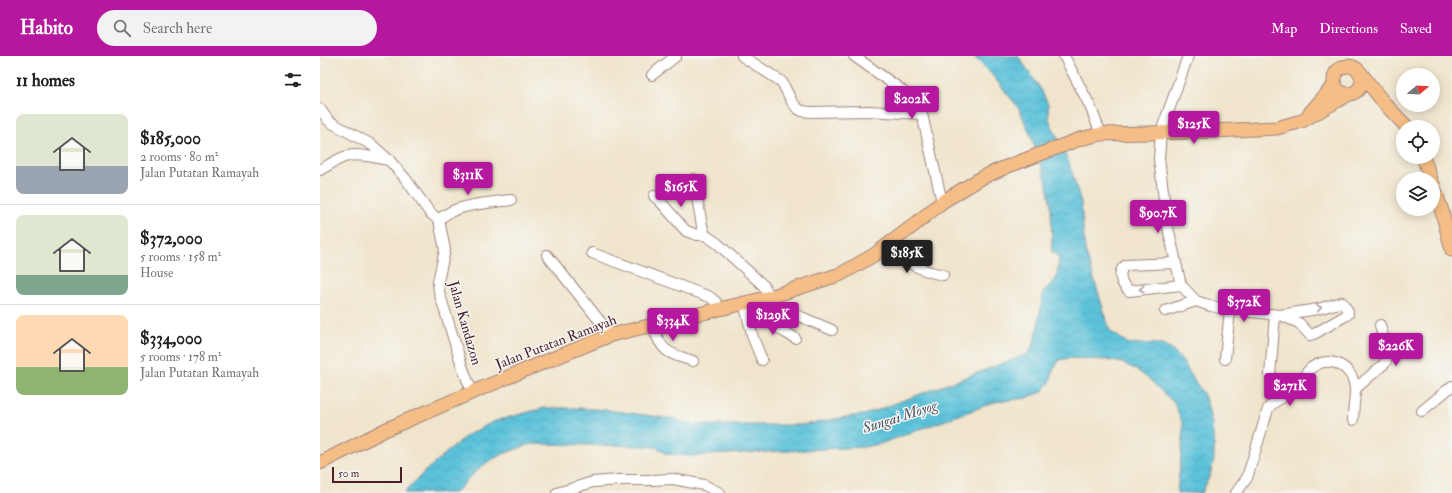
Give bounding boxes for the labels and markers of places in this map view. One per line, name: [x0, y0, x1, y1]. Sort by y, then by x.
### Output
pin: $202K: [884, 86, 940, 120]
pin: $125K: [1166, 111, 1222, 145]
pin: $311K: [440, 162, 496, 196]
pin: $165K: [653, 174, 709, 208]
pin: $90.7K: [1125, 200, 1191, 234]
pin: $185K: [879, 240, 935, 274]
pin: $372K: [1216, 289, 1272, 323]
pin: $129K: [745, 302, 801, 336]
pin: $334K: [645, 308, 701, 342]
pin: $226K: [1368, 333, 1424, 367]
pin: $271K: [1262, 373, 1318, 407]

